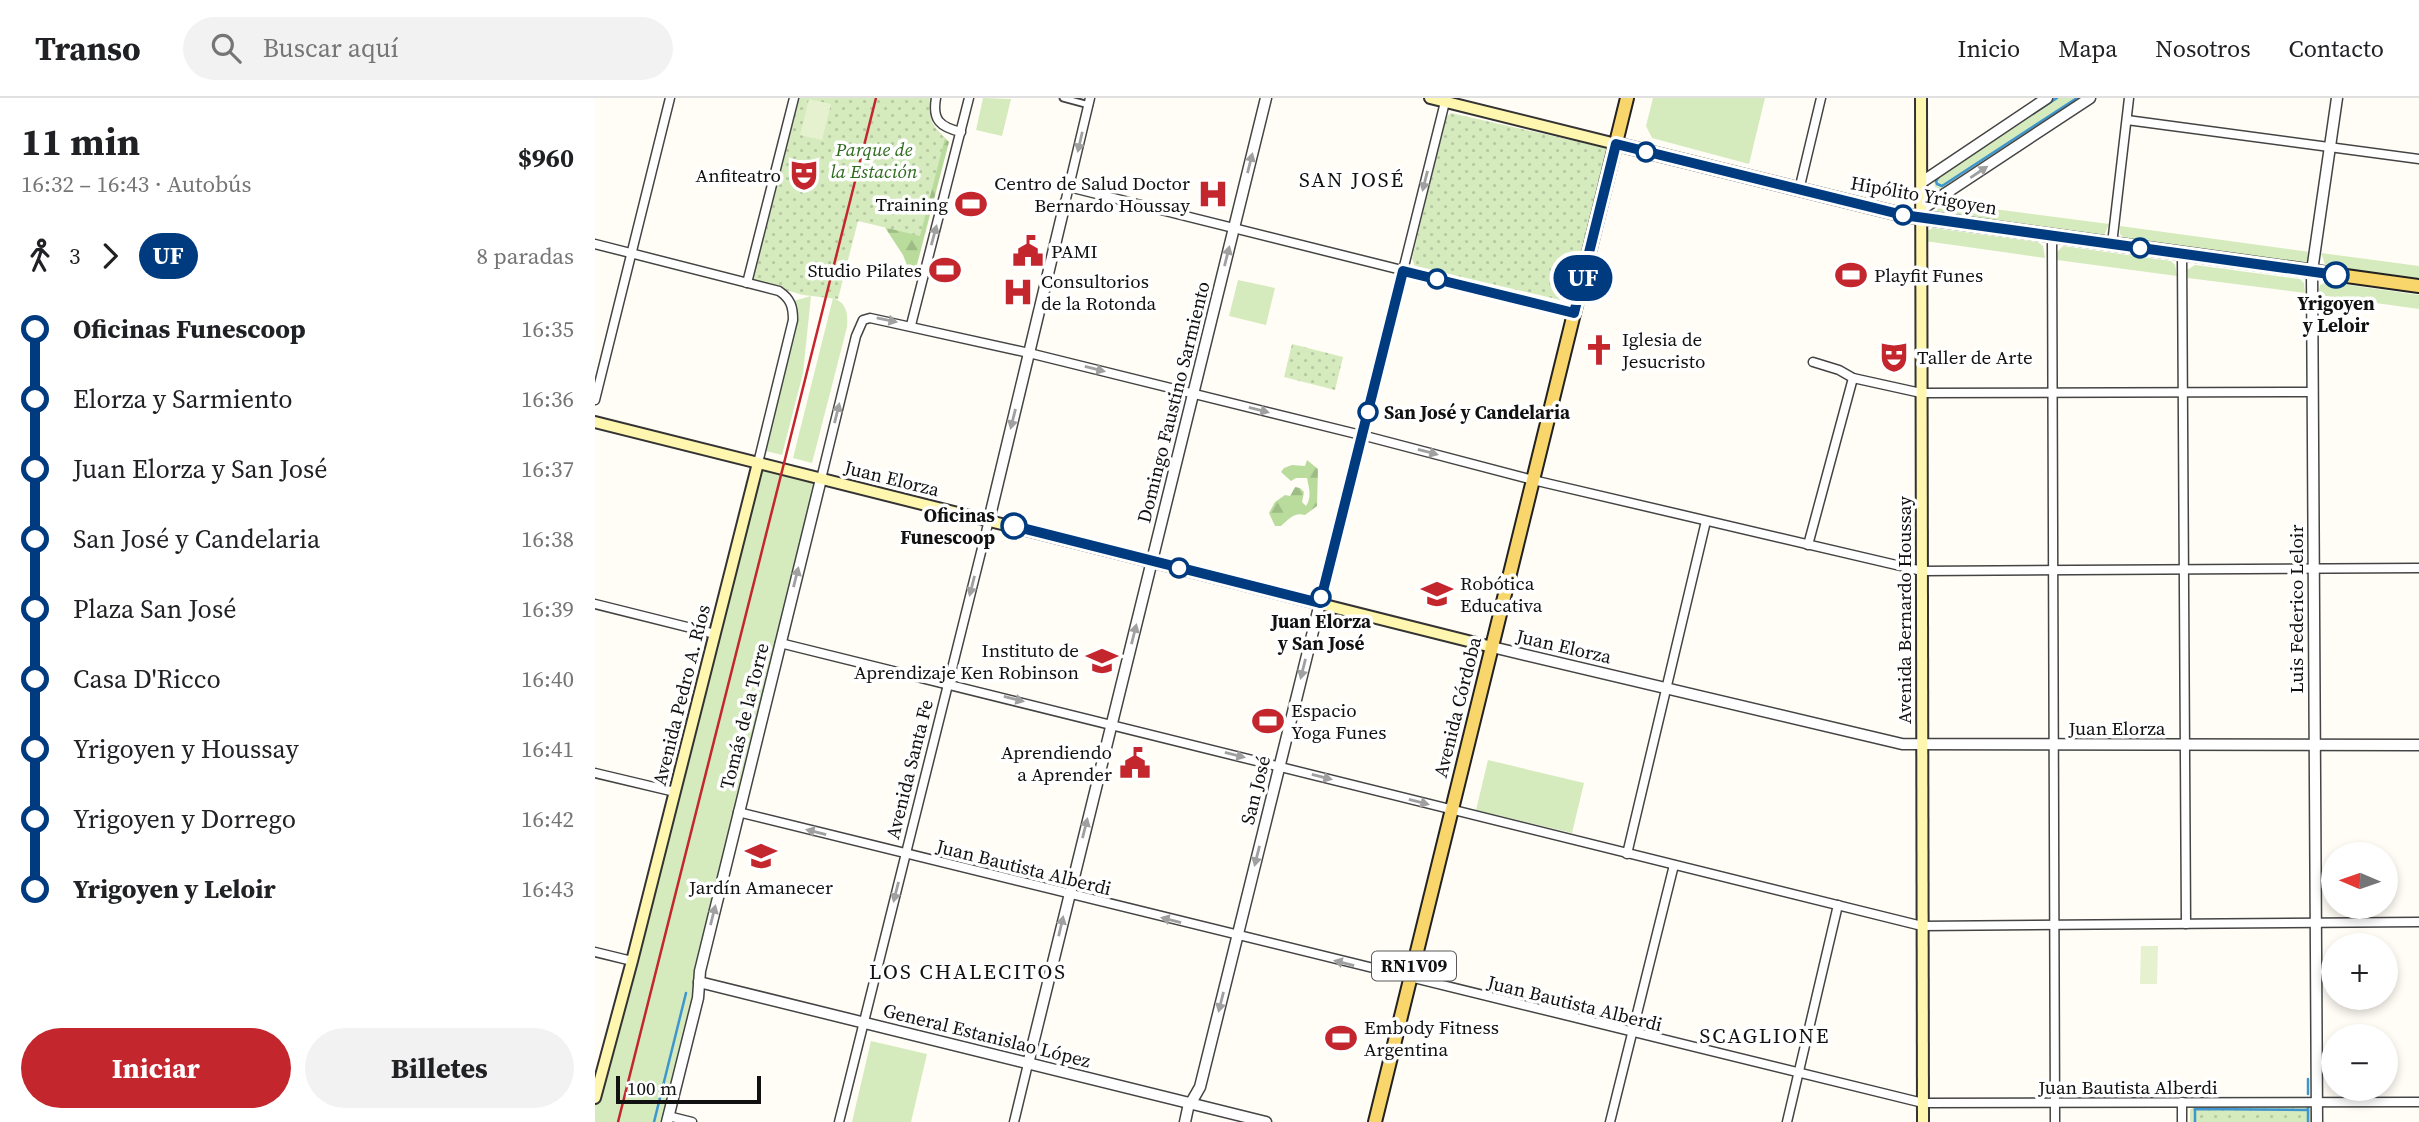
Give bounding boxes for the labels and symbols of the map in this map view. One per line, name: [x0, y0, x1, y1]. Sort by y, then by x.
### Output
one-way arrow: [1074, 131, 1085, 153]
park label: Parque de la Estación: [830, 136, 918, 184]
unlabelled marker: [1636, 142, 1656, 162]
one-way arrow: [1245, 152, 1256, 174]
theatre icon: Anfiteatro: [787, 158, 821, 192]
place label: Anfiteatro: [696, 162, 781, 188]
district label: SAN JOSÉ: [1299, 165, 1405, 194]
one-way arrow: [1970, 165, 1988, 179]
street label: Hipólito Yrigoyen: [1849, 169, 1999, 221]
place label: Centro de Salud Doctor Bernardo Houssay: [994, 170, 1190, 218]
one-way arrow: [1420, 170, 1431, 192]
hospital icon: Centro de Salud Doctor Bernardo Houssay: [1196, 177, 1230, 211]
sports icon: Training: [954, 187, 988, 221]
place label: Training: [875, 191, 948, 217]
unlabelled marker: [1893, 205, 1913, 225]
one-way arrow: [929, 224, 940, 246]
public building icon: PAMI: [1011, 234, 1045, 268]
place label: PAMI: [1051, 238, 1098, 264]
unlabelled marker: [2130, 238, 2150, 258]
one-way arrow: [1222, 245, 1233, 267]
sports icon: Studio Pilates: [928, 253, 962, 287]
line badge: UF: [1551, 255, 1615, 301]
place label: Studio Pilates: [808, 257, 922, 283]
sports icon: Playfit Funes: [1834, 258, 1868, 292]
place label: Playfit Funes: [1874, 262, 1983, 288]
marker: Yrigoyen y Leloir: [2323, 262, 2349, 288]
place label: Consultorios de la Rotonda: [1041, 268, 1157, 316]
unlabelled marker: [1427, 269, 1447, 289]
hospital icon: Consultorios de la Rotonda: [1001, 275, 1035, 309]
street label: Domingo Faustino Sarmiento: [1130, 279, 1216, 525]
place label: Yrigoyen y Leloir: [2297, 290, 2375, 338]
one-way arrow: [876, 315, 898, 326]
place label: Iglesia de Jesucristo: [1621, 326, 1705, 374]
church icon: Iglesia de Jesucristo: [1582, 333, 1616, 367]
theatre icon: Taller de Arte: [1877, 340, 1911, 374]
place label: Taller de Arte: [1917, 344, 2033, 370]
one-way arrow: [1084, 364, 1106, 375]
place label: San José y Candelaria: [1384, 399, 1571, 425]
one-way arrow: [832, 402, 843, 424]
marker: San José y Candelaria: [1358, 402, 1378, 422]
one-way arrow: [1248, 405, 1270, 416]
one-way arrow: [1007, 408, 1018, 430]
one-way arrow: [1417, 447, 1439, 458]
street label: Juan Elorza: [841, 453, 943, 502]
street label: Avenida Bernardo Houssay: [1891, 496, 1917, 724]
place label: Oficinas Funescoop: [900, 502, 995, 550]
marker: Oficinas Funescoop: [1001, 513, 1027, 539]
street label: Luis Federico Leloir: [2283, 524, 2309, 694]
unlabelled marker: [1169, 558, 1189, 578]
one-way arrow: [791, 566, 802, 588]
place label: Robótica Educativa: [1460, 570, 1543, 618]
one-way arrow: [966, 575, 977, 597]
school or university icon: Robótica Educativa: [1420, 577, 1454, 611]
marker: Juan Elorza y San José: [1311, 587, 1331, 607]
street label: Avenida Pedro A. Ríos: [646, 602, 716, 788]
place label: Juan Elorza y San José: [1270, 608, 1372, 656]
one-way arrow: [1129, 622, 1140, 644]
street label: Juan Elorza: [1513, 622, 1615, 670]
street label: Avenida Córdoba: [1427, 634, 1487, 780]
place label: Instituto de Aprendizaje Ken Robinson: [854, 637, 1079, 685]
street label: Tomás de la Torre: [713, 640, 775, 792]
school or university icon: Instituto de Aprendizaje Ken Robinson: [1085, 644, 1119, 678]
one-way arrow: [1297, 658, 1308, 680]
one-way arrow: [1003, 694, 1025, 705]
street label: Avenida Santa Fe: [879, 696, 939, 842]
place label: Espacio Yoga Funes: [1291, 697, 1386, 745]
sports icon: Espacio Yoga Funes: [1251, 704, 1285, 738]
street label: Juan Elorza: [2067, 715, 2166, 741]
place label: Aprendiendo a Aprender: [1001, 739, 1112, 787]
public building icon: Aprendiendo a Aprender: [1118, 746, 1152, 780]
one-way arrow: [1224, 750, 1246, 761]
street label: San José: [1234, 753, 1276, 827]
one-way arrow: [1312, 772, 1334, 783]
one-way arrow: [1408, 797, 1430, 808]
one-way arrow: [1080, 817, 1091, 839]
one-way arrow: [804, 826, 826, 837]
street label: Juan Bautista Alberdi: [933, 832, 1115, 901]
school or university icon: Jardín Amanecer: [744, 839, 778, 873]
north arrow: [2321, 842, 2397, 919]
one-way arrow: [1251, 846, 1262, 868]
place label: Jardín Amanecer: [688, 874, 833, 900]
one-way arrow: [890, 881, 901, 903]
one-way arrow: [708, 904, 719, 926]
one-way arrow: [1160, 914, 1182, 925]
one-way arrow: [1056, 915, 1067, 937]
road number: RN1V09: [1372, 952, 1456, 980]
district label: LOS CHALECITOS: [869, 957, 1067, 986]
one-way arrow: [1333, 957, 1355, 968]
street label: Juan Bautista Alberdi: [1484, 968, 1666, 1037]
one-way arrow: [1215, 991, 1226, 1013]
street label: General Estanislao López: [880, 997, 1094, 1073]
place label: Embody Fitness Argentina: [1364, 1014, 1499, 1062]
sports icon: Embody Fitness Argentina: [1324, 1021, 1358, 1055]
district label: SCAGLIONE: [1700, 1021, 1830, 1050]
scale bar: [616, 1073, 761, 1105]
street label: Juan Bautista Alberdi: [2037, 1074, 2218, 1100]

